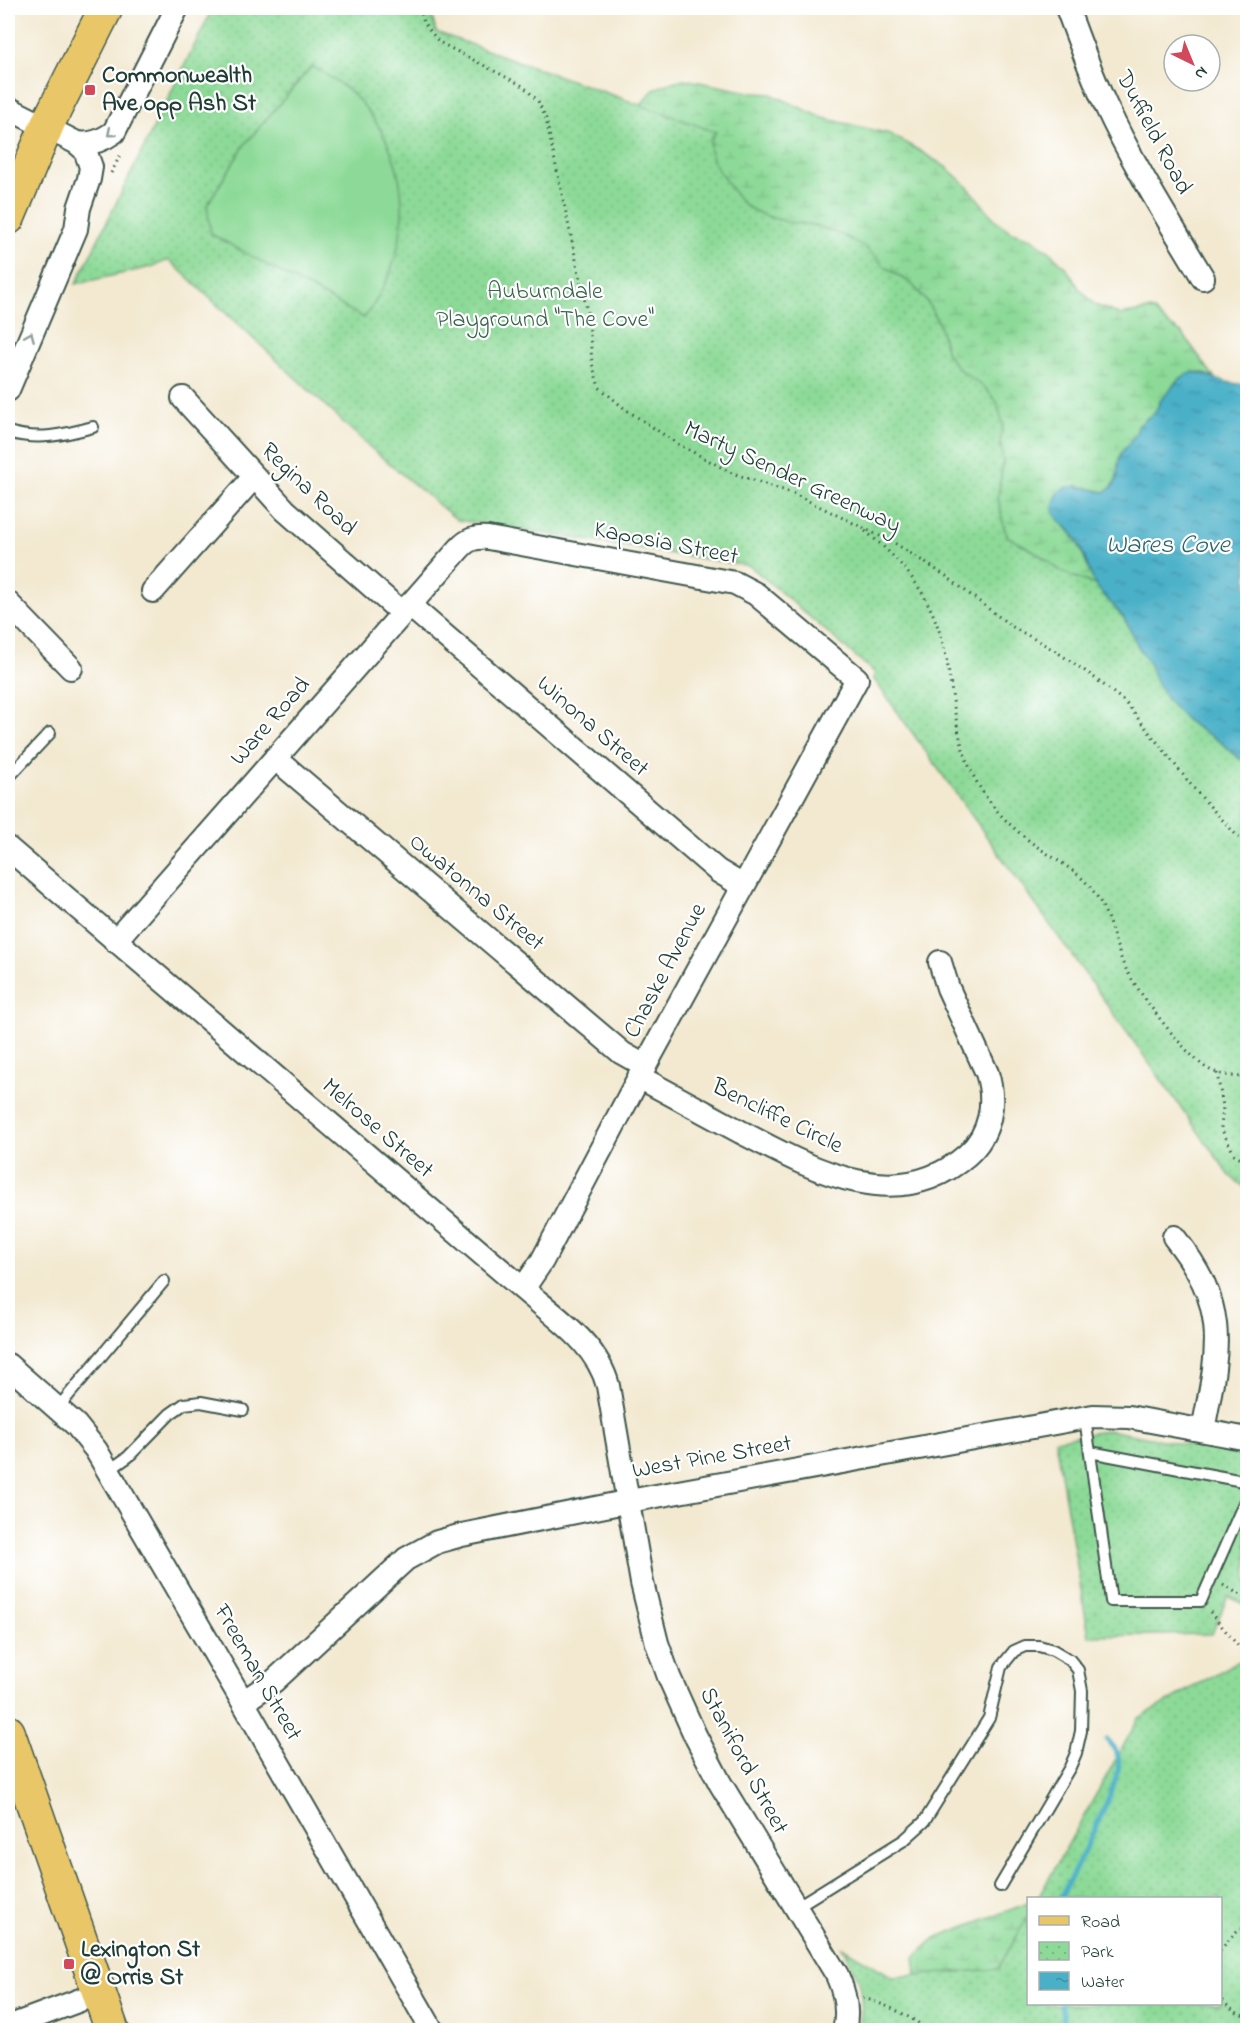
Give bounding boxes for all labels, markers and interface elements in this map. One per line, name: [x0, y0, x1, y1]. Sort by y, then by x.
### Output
north arrow: [1162, 33, 1222, 93]
place label: Commonwealth Ave opp Ash St: [102, 59, 257, 122]
text: N: [1189, 60, 1213, 85]
street label: Duffield Road: [1105, 64, 1201, 202]
marker: Commonwealth Ave opp Ash St: [83, 83, 97, 97]
one-way arrow: [107, 125, 118, 136]
park label: Auburndale Playground "The Cove": [436, 275, 654, 339]
one-way arrow: [23, 331, 35, 342]
street label: Marty Sender Greenway: [677, 412, 906, 545]
street label: Regina Road: [252, 435, 364, 545]
street label: Kaposia Street: [591, 513, 741, 575]
water label: Wares Cove: [1106, 527, 1231, 565]
street label: Winona Street: [528, 668, 656, 786]
street label: Ware Road: [222, 669, 320, 774]
street label: Owatonna Street: [400, 826, 552, 960]
street label: Chaske Avenue: [616, 897, 716, 1045]
street label: Melrose Street: [313, 1070, 441, 1188]
street label: Bencliffe Circle: [705, 1070, 849, 1164]
street label: West Pine Street: [629, 1427, 795, 1489]
street label: Freeman Street: [203, 1597, 310, 1748]
street label: Staniford Street: [689, 1681, 797, 1841]
legend: [1027, 1897, 1222, 2005]
text: Road: [1081, 1910, 1120, 1936]
place label: Lexington St @ Orris St: [81, 1933, 201, 1996]
text: Park: [1081, 1940, 1114, 1966]
marker: Lexington St @ Orris St: [62, 1957, 76, 1971]
text: Water: [1081, 1970, 1125, 1996]

